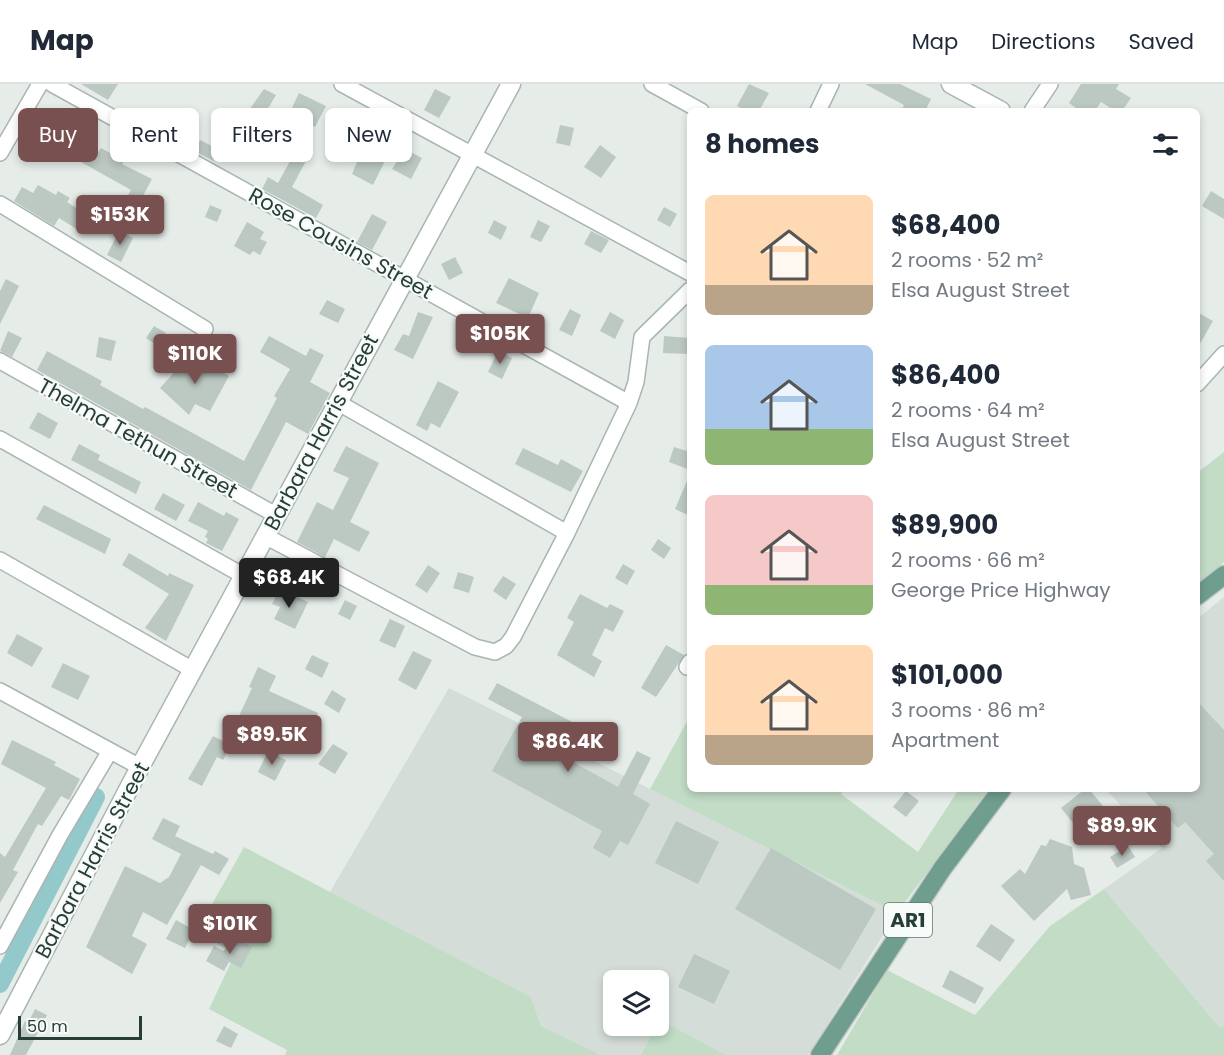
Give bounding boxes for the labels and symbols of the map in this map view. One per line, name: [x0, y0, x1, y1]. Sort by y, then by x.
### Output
street label: Rose Cousins Street: [244, 180, 438, 306]
pin: $153K: [78, 195, 162, 246]
pin: $105K: [458, 314, 542, 365]
street label: Barbara Harris Street: [257, 329, 385, 535]
pin: $110K: [153, 334, 237, 385]
street label: Thelma Tethun Street: [33, 371, 243, 505]
pin: $68.4K: [240, 558, 338, 609]
pin: $89.5K: [223, 715, 321, 766]
pin: $86.4K: [519, 722, 617, 773]
street label: Barbara Harris Street: [28, 757, 156, 963]
pin: $89.9K: [1073, 806, 1171, 857]
road number: AR1: [884, 903, 932, 937]
pin: $101K: [188, 904, 272, 955]
scale bar: [18, 1013, 142, 1040]

